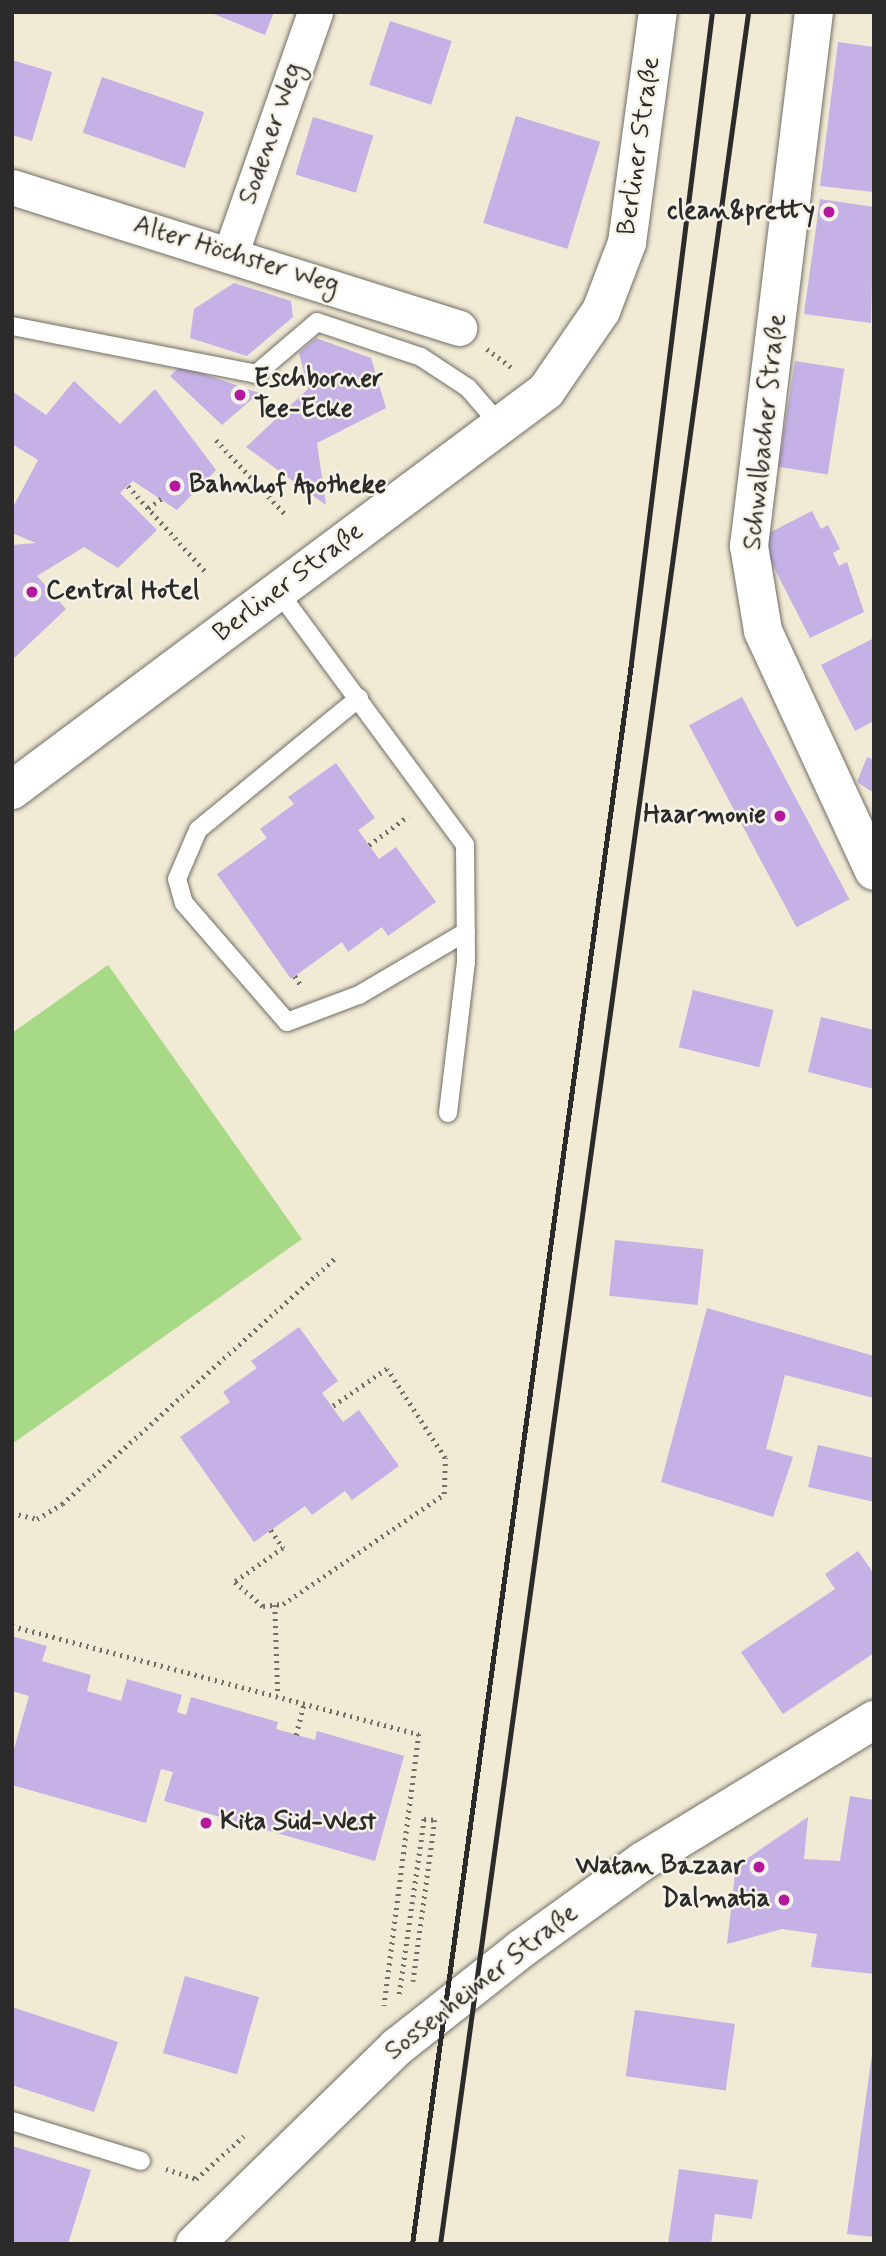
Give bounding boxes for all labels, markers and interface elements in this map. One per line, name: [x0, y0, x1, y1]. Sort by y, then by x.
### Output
street label: Berliner Straße: [612, 57, 668, 235]
street label: Sodener Weg: [233, 59, 311, 209]
place label: clean&pretty: [667, 196, 815, 228]
marker: clean&pretty: [821, 204, 837, 220]
street label: Alter Höchster Weg: [129, 210, 343, 302]
street label: Schwalbacher Straße: [738, 312, 794, 552]
place label: Eschborner Tee-Ecke: [254, 364, 383, 426]
marker: Eschborner Tee-Ecke: [232, 387, 248, 403]
place label: Bahnhof Apotheke: [189, 470, 386, 502]
marker: Bahnhof Apotheke: [167, 478, 183, 494]
street label: Berliner Straße: [210, 518, 368, 648]
place label: Central Hotel: [46, 576, 193, 608]
marker: Central Hotel: [24, 584, 40, 600]
place label: Haarmonie: [643, 800, 766, 832]
marker: Haarmonie: [772, 808, 788, 824]
place label: Kita Süd-West: [220, 1807, 376, 1839]
marker: Kita Süd-West: [198, 1815, 214, 1831]
place label: Watan Bazaar: [576, 1851, 745, 1883]
marker: Watan Bazaar: [751, 1859, 767, 1875]
place label: Dalmatia: [661, 1884, 770, 1916]
marker: Dalmatia: [776, 1892, 792, 1908]
street label: Sossenheimer Straße: [381, 1899, 583, 2067]

